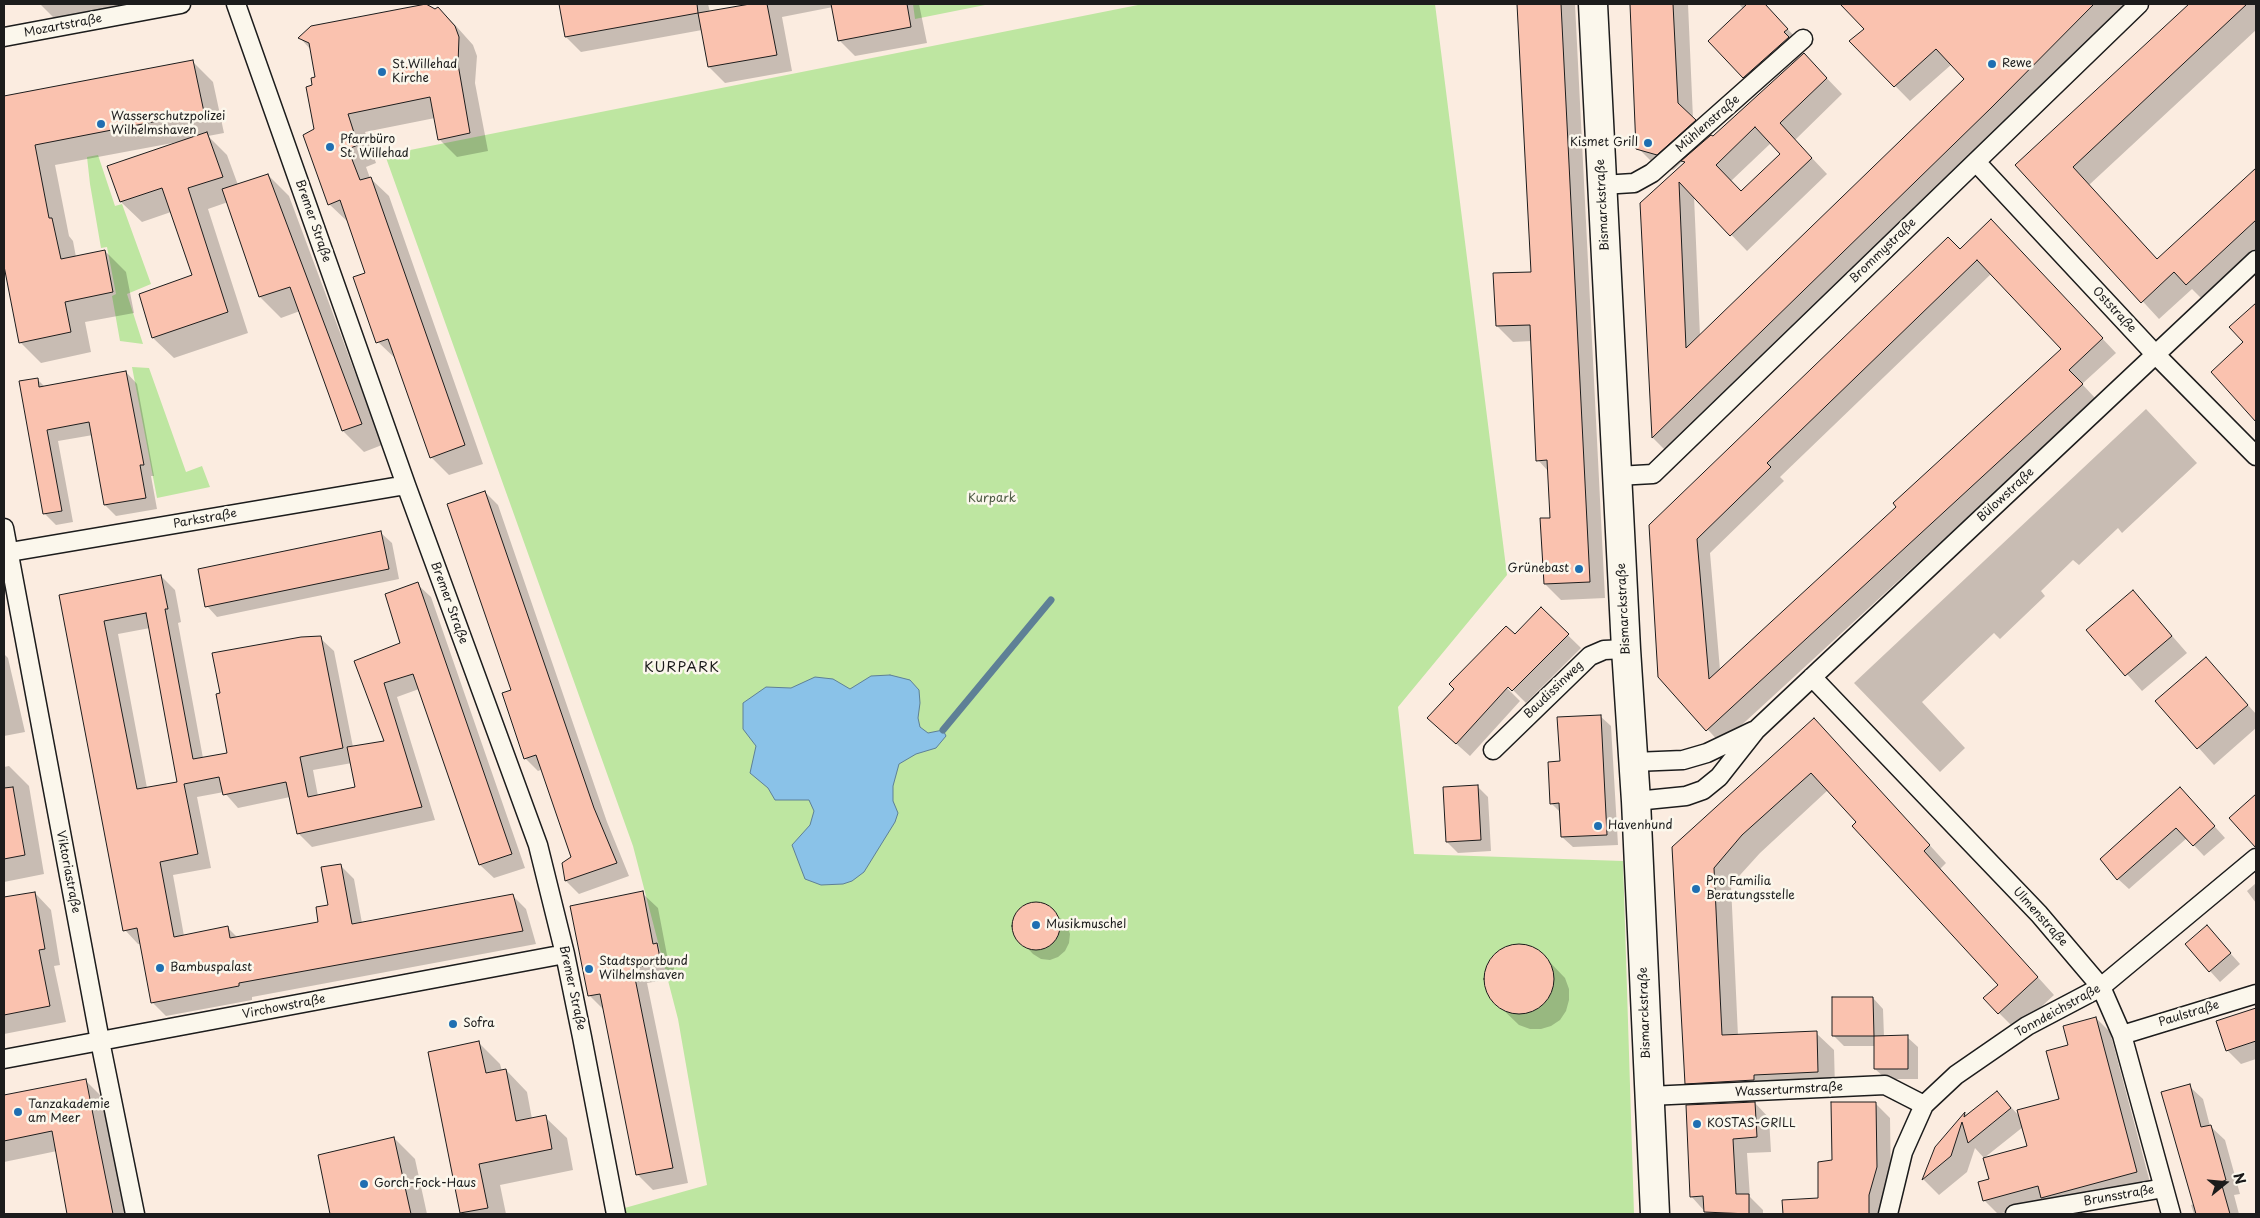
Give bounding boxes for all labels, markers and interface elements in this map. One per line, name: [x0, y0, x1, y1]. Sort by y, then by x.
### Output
street label: Mozartstraße: [23, 11, 103, 41]
place label: Rewe: [2002, 57, 2032, 71]
place label: St.Willehad Kirche: [392, 58, 457, 86]
marker: Rewe: [1986, 58, 1998, 70]
marker: St.Willehad Kirche: [376, 66, 388, 78]
street label: Mühlenstraße: [1673, 92, 1743, 156]
place label: Wasserschutzpolizei Wilhelmshaven: [111, 110, 225, 138]
marker: Wasserschutzpolizei Wilhelmshaven: [95, 118, 107, 130]
place label: Pfarrbüro St. Willehad: [340, 133, 409, 161]
place label: Kismet Grill: [1570, 136, 1638, 150]
marker: Kismet Grill: [1642, 137, 1654, 149]
marker: Pfarrbüro St. Willehad: [324, 141, 336, 153]
street label: Bismarckstraße: [1593, 159, 1613, 251]
street label: Bremer Straße: [292, 178, 334, 264]
street label: Brommystraße: [1847, 216, 1919, 286]
street label: Oststraße: [2089, 284, 2139, 336]
street label: Bülowstraße: [1975, 465, 2037, 525]
park label: Kurpark: [968, 492, 1016, 506]
street label: Parkstraße: [172, 506, 238, 532]
street label: Bremer Straße: [427, 560, 471, 646]
place label: Grünebast: [1508, 562, 1569, 576]
marker: Grünebast: [1573, 563, 1585, 575]
street label: Bismarckstraße: [1614, 563, 1634, 655]
street label: Baudissinweg: [1521, 658, 1587, 722]
district label: KURPARK: [644, 660, 720, 676]
place label: Havenhund: [1608, 819, 1672, 833]
marker: Havenhund: [1592, 820, 1604, 832]
street label: Viktoriastraße: [53, 830, 83, 914]
place label: Pro Familia Beratungsstelle: [1706, 875, 1795, 903]
marker: Pro Familia Beratungsstelle: [1690, 883, 1702, 895]
street label: Ulmenstraße: [2010, 884, 2070, 950]
place label: Musikmuschel: [1046, 918, 1126, 932]
marker: Musikmuschel: [1030, 919, 1042, 931]
street label: Bremer Straße: [556, 944, 588, 1032]
place label: Stadtsportbund Wilhelmshaven: [599, 955, 688, 983]
place label: Bambuspalast: [170, 961, 252, 975]
marker: Bambuspalast: [154, 962, 166, 974]
marker: Stadtsportbund Wilhelmshaven: [583, 963, 595, 975]
street label: Bismarckstraße: [1636, 967, 1654, 1059]
street label: Tonndeichstraße: [2013, 982, 2103, 1040]
street label: Virchowstraße: [241, 992, 327, 1022]
street label: Paulstraße: [2157, 998, 2221, 1030]
place label: Sofra: [463, 1017, 495, 1031]
marker: Sofra: [447, 1018, 459, 1030]
street label: Wasserturmstraße: [1735, 1080, 1843, 1100]
place label: Tanzakademie am Meer: [28, 1098, 110, 1126]
marker: Tanzakademie am Meer: [12, 1106, 24, 1118]
place label: KOSTAS-GRILL: [1707, 1117, 1796, 1131]
marker: KOSTAS-GRILL: [1691, 1118, 1703, 1130]
north arrow: [2200, 1158, 2250, 1208]
text: N: [2228, 1170, 2251, 1187]
place label: Gorch-Fock-Haus: [374, 1177, 476, 1191]
marker: Gorch-Fock-Haus: [358, 1178, 370, 1190]
street label: Brunsstraße: [2083, 1183, 2155, 1209]

